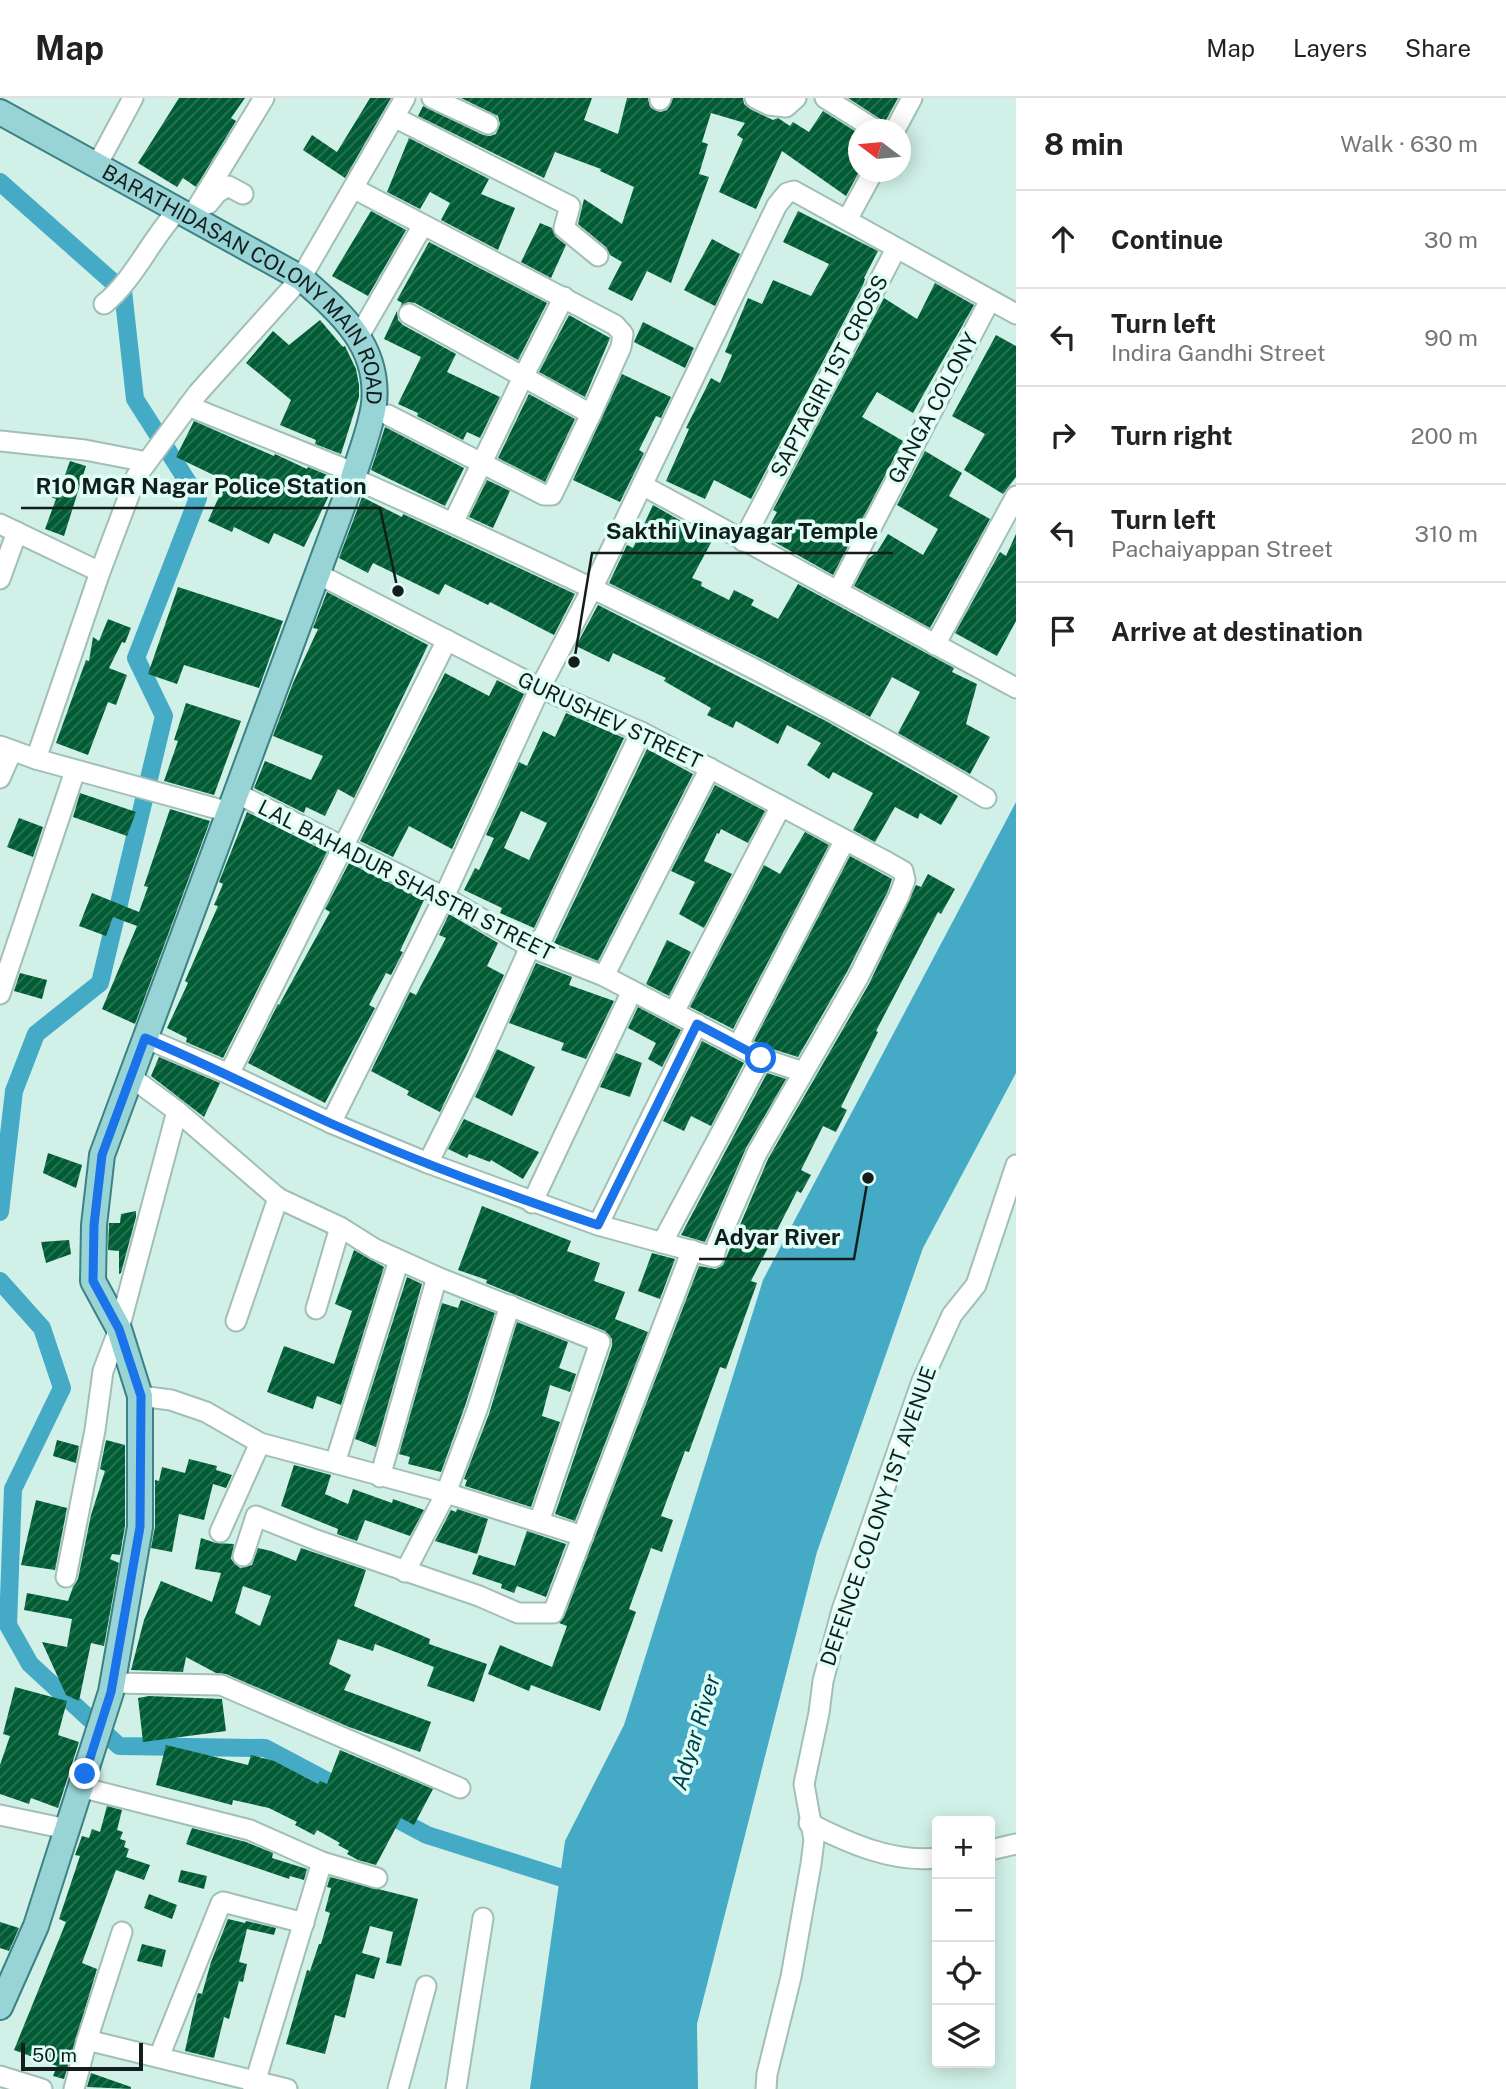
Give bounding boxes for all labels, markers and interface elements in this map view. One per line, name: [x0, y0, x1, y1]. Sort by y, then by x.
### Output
text: Map: [35, 29, 104, 67]
text: Map: [1206, 34, 1255, 62]
text: Layers: [1293, 34, 1367, 62]
text: Share: [1405, 34, 1471, 62]
north arrow: [848, 119, 911, 182]
text: 8 min: [1044, 126, 1124, 162]
text: Walk · 630 m: [1340, 130, 1478, 157]
street label: BARATHIDASAN COLONY MAIN ROAD: [98, 159, 387, 405]
icon: ahead: [1044, 220, 1082, 258]
text: Continue: [1111, 224, 1223, 255]
text: 30 m: [1424, 226, 1478, 253]
street label: SAPTAGIRI 1ST CROSS: [765, 271, 893, 481]
text: Turn left: [1111, 308, 1216, 339]
icon: left: [1044, 318, 1082, 356]
text: 90 m: [1424, 324, 1478, 351]
street label: GANGA COLONY: [883, 328, 983, 488]
text: Indira Gandhi Street: [1111, 339, 1326, 366]
icon: right: [1044, 416, 1082, 454]
text: Turn right: [1111, 420, 1233, 451]
text: 200 m: [1411, 422, 1478, 449]
callout: R10 MGR Nagar Police Station: [21, 464, 380, 508]
text: R10 MGR Nagar Police Station: [35, 472, 367, 499]
text: Turn left: [1111, 504, 1216, 535]
callout: Sakthi Vinayagar Temple: [592, 509, 893, 553]
icon: left: [1044, 514, 1082, 552]
text: Sakthi Vinayagar Temple: [606, 517, 878, 544]
text: 310 m: [1415, 520, 1478, 547]
text: Pachaiyappan Street: [1111, 535, 1333, 562]
icon: arrive: [1044, 612, 1082, 650]
text: Arrive at destination: [1111, 616, 1363, 647]
street label: GURUSHEV STREET: [514, 666, 706, 774]
street label: LAL BAHADUR SHASTRI STREET: [254, 794, 558, 966]
route start: [745, 1042, 776, 1073]
callout: Adyar River: [699, 1215, 854, 1259]
text: Adyar River: [714, 1223, 840, 1250]
street label: DEFENCE COLONY 1ST AVENUE: [815, 1363, 941, 1669]
water label: Adyar River: [665, 1671, 725, 1793]
route end: [69, 1758, 100, 1789]
map controls: [932, 1816, 995, 2068]
button: +: [932, 1816, 995, 1879]
button: −: [932, 1879, 995, 1942]
button: locate: [932, 1942, 995, 2005]
button: layers: [932, 2005, 995, 2068]
scale bar: [21, 2040, 144, 2072]
text: 50 m: [32, 2044, 77, 2066]

